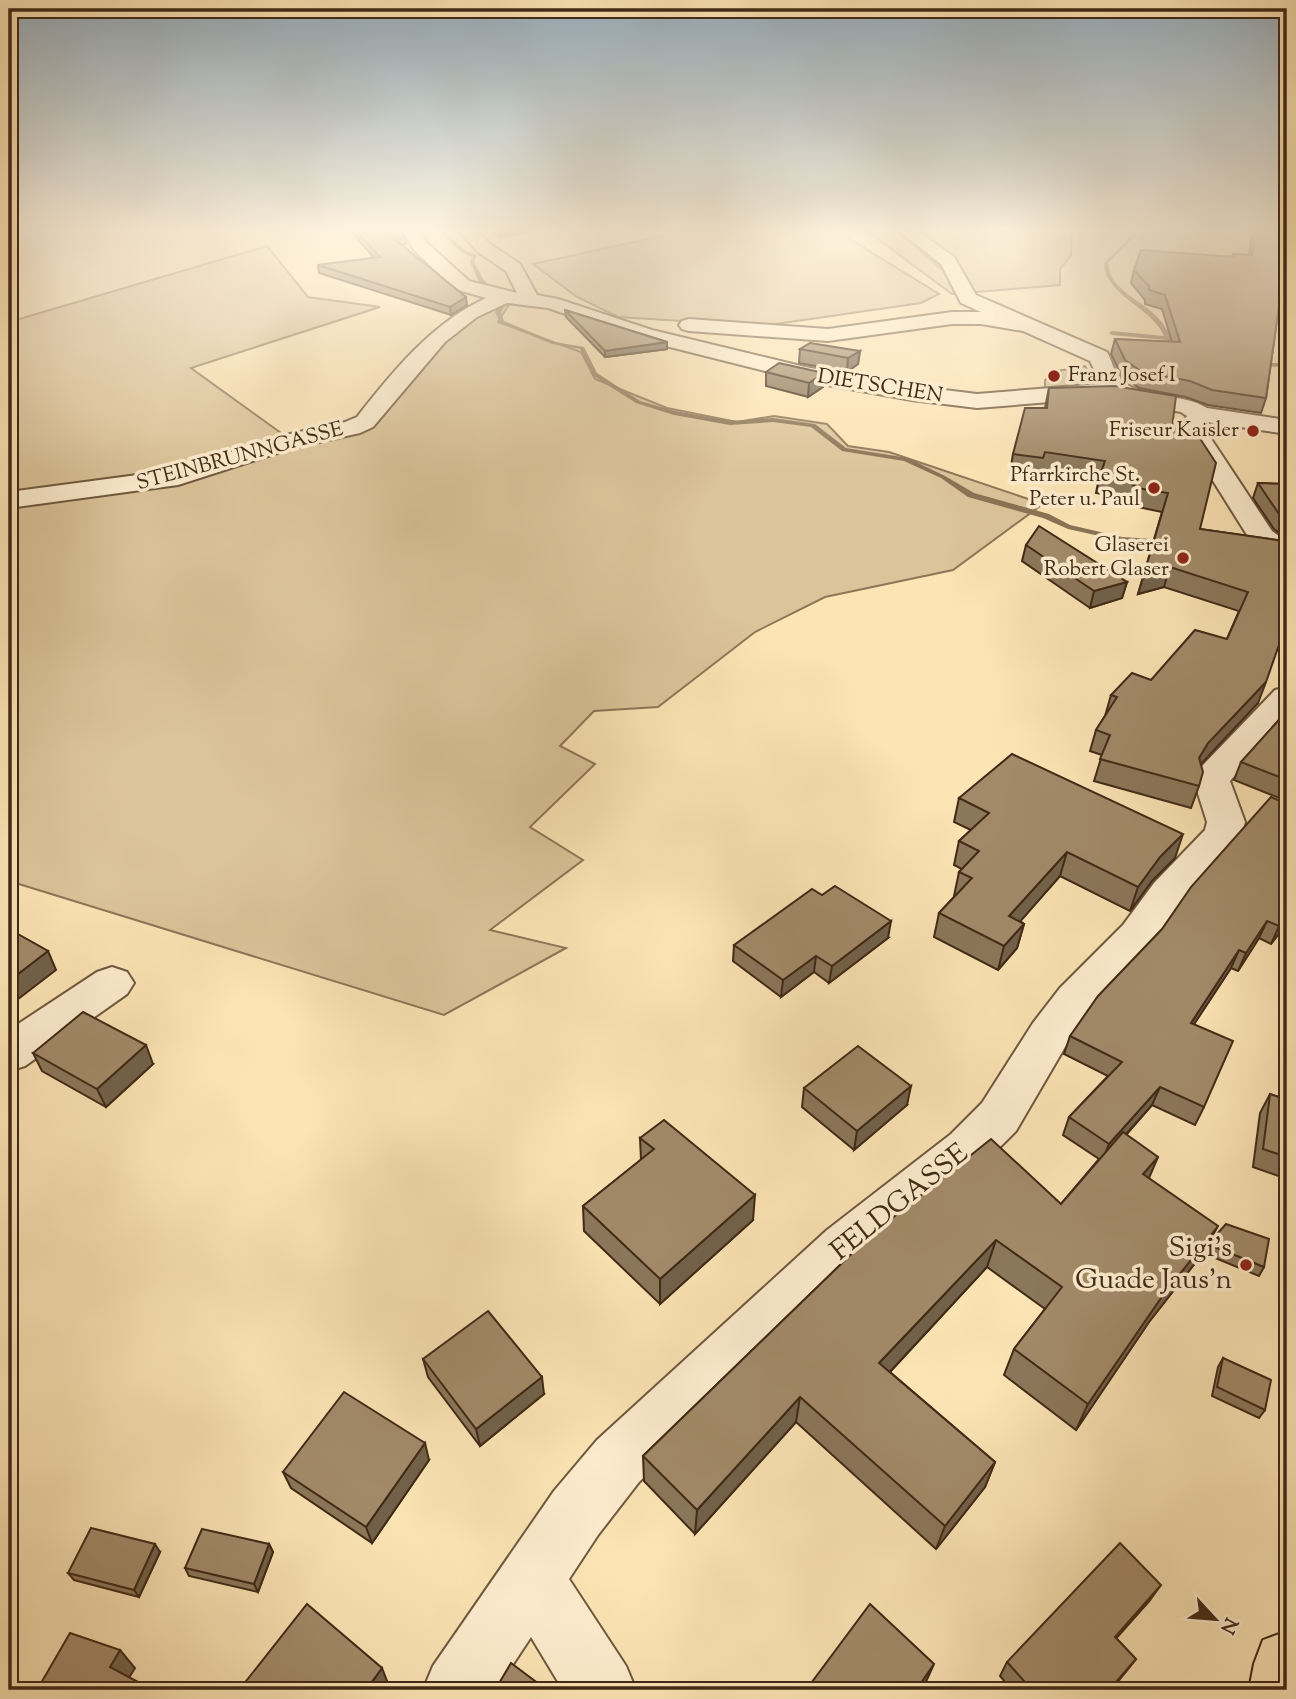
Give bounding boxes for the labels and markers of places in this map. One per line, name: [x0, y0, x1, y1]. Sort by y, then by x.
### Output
place label: Franz Josef I: [1068, 361, 1176, 391]
marker: Franz Josef I: [1046, 368, 1062, 384]
place label: Friseur Kaisler: [1109, 416, 1239, 446]
marker: Friseur Kaisler: [1245, 423, 1261, 439]
place label: Pfarrkirche St. Peter u. Paul: [1010, 461, 1140, 515]
marker: Pfarrkirche St. Peter u. Paul: [1146, 480, 1162, 496]
place label: Glaserei Robert Glaser: [1044, 531, 1169, 585]
marker: Glaserei Robert Glaser: [1175, 550, 1191, 566]
place label: Sigi's Guade Jaus'n: [1075, 1229, 1232, 1301]
marker: Sigi's Guade Jaus'n: [1238, 1257, 1254, 1273]

